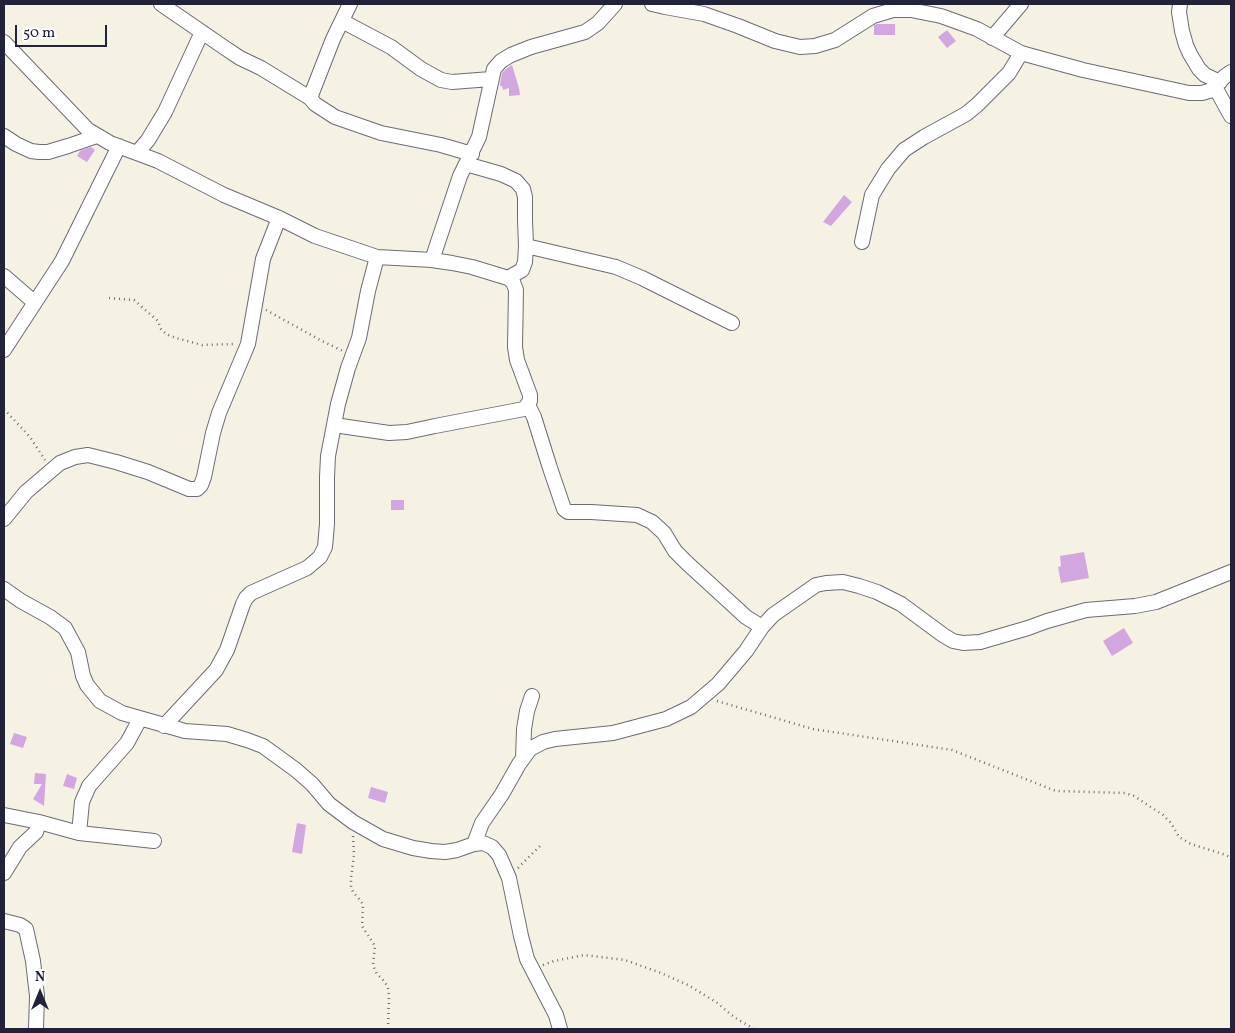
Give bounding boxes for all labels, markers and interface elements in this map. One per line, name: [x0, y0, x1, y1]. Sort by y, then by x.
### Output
scale bar: [18, 15, 110, 47]
text: 50 m: [23, 23, 55, 44]
north arrow: [15, 968, 65, 1018]
text: N: [35, 968, 45, 987]

